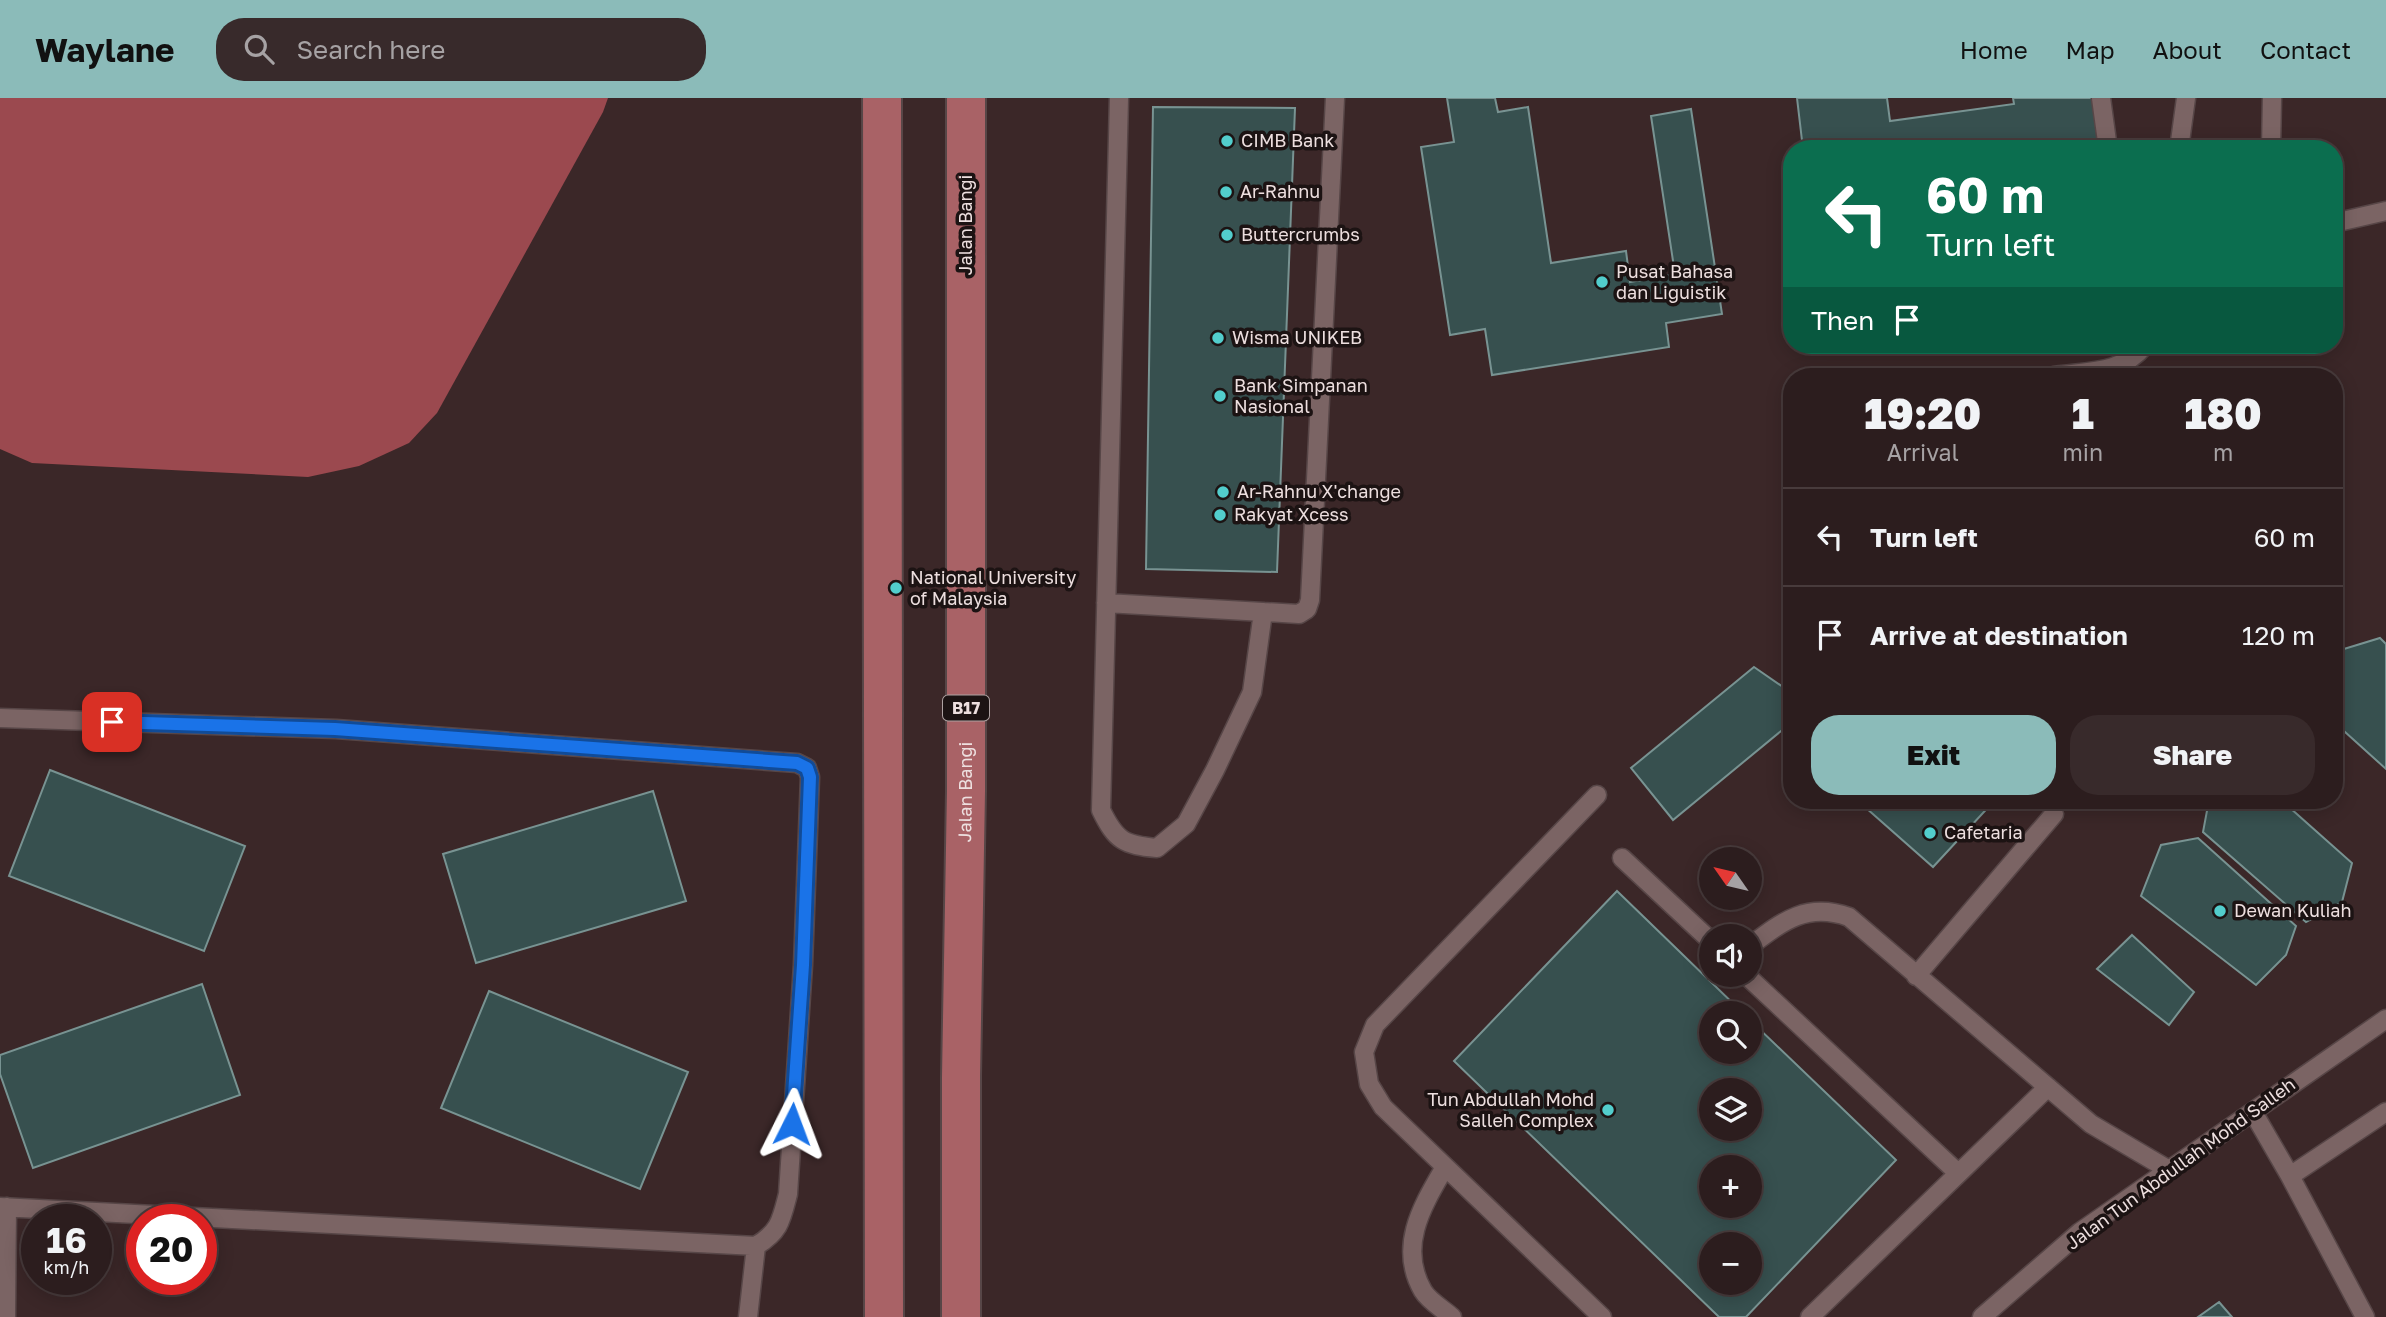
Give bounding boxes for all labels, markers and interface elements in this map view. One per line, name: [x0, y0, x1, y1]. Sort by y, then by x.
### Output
search box: [216, 18, 706, 81]
text: Waylane: [35, 30, 174, 69]
icon: search: [240, 30, 278, 68]
text: Search here: [296, 34, 445, 65]
text: Home: [1960, 35, 2028, 64]
text: Map: [2066, 35, 2115, 64]
text: About: [2153, 35, 2222, 64]
text: Contact: [2260, 35, 2351, 64]
place label: CIMB Bank: [1241, 129, 1334, 151]
marker: CIMB Bank: [1219, 133, 1235, 149]
text: 60 m: [1926, 165, 2044, 224]
icon: left: [1811, 168, 1902, 259]
street label: Jalan Bangi: [954, 175, 976, 275]
place label: Ar-Rahnu: [1240, 180, 1320, 202]
marker: Ar-Rahnu: [1218, 184, 1234, 200]
place label: Buttercrumbs: [1241, 223, 1360, 245]
text: Turn left: [1926, 225, 2055, 263]
marker: Buttercrumbs: [1219, 227, 1235, 243]
place label: Pusat Bahasa dan Liguistik: [1616, 260, 1733, 303]
marker: Pusat Bahasa dan Liguistik: [1594, 274, 1610, 290]
icon: arrive: [1888, 301, 1926, 339]
text: Then: [1811, 305, 1874, 336]
place label: Wisma UNIKEB: [1232, 326, 1362, 348]
marker: Wisma UNIKEB: [1210, 330, 1226, 346]
place label: Bank Simpanan Nasional: [1234, 374, 1368, 417]
marker: Bank Simpanan Nasional: [1212, 388, 1228, 404]
text: 19:20: [1864, 388, 1981, 438]
text: 1: [2072, 388, 2094, 438]
text: 180: [2184, 388, 2262, 438]
text: Arrival: [1887, 438, 1959, 466]
text: min: [2063, 438, 2103, 466]
text: m: [2213, 438, 2233, 466]
place label: Ar-Rahnu X'change: [1237, 480, 1401, 502]
marker: Ar-Rahnu X'change: [1215, 484, 1231, 500]
place label: Rakyat Xcess: [1234, 503, 1349, 525]
marker: Rakyat Xcess: [1212, 507, 1228, 523]
icon: left: [1811, 518, 1849, 556]
text: Turn left: [1870, 522, 1978, 553]
text: 60 m: [2254, 522, 2315, 553]
place label: National University of Malaysia: [910, 566, 1076, 609]
marker: National University of Malaysia: [888, 580, 904, 596]
icon: arrive: [1811, 616, 1849, 654]
text: Arrive at destination: [1870, 620, 2128, 651]
text: 120 m: [2242, 620, 2315, 651]
pin: [82, 692, 142, 752]
road number: B17: [943, 695, 989, 720]
icon: arrive: [93, 703, 131, 741]
button: Exit: [1811, 715, 2056, 795]
button: Share: [2070, 715, 2315, 795]
street label: Jalan Bangi: [953, 742, 976, 843]
place label: Cafetaria: [1944, 821, 2023, 843]
marker: Cafetaria: [1922, 825, 1938, 841]
north arrow: [1699, 847, 1762, 910]
map controls: [1699, 847, 1762, 1295]
place label: Dewan Kuliah: [2234, 899, 2352, 921]
marker: Dewan Kuliah: [2212, 903, 2228, 919]
button: sound: [1699, 924, 1762, 987]
button: search: [1699, 1001, 1762, 1064]
street label: Jalan Tun Abdullah Mohd Salleh: [2062, 1073, 2299, 1254]
button: layers: [1699, 1078, 1762, 1141]
position arrow: [755, 1087, 829, 1161]
place label: Tun Abdullah Mohd Salleh Complex: [1427, 1088, 1594, 1131]
marker: Tun Abdullah Mohd Salleh Complex: [1600, 1102, 1616, 1118]
button: +: [1699, 1155, 1762, 1218]
speed limit sign: 20: [126, 1204, 217, 1295]
text: 16: [46, 1219, 87, 1261]
button: −: [1699, 1232, 1762, 1295]
text: km/h: [44, 1256, 89, 1278]

